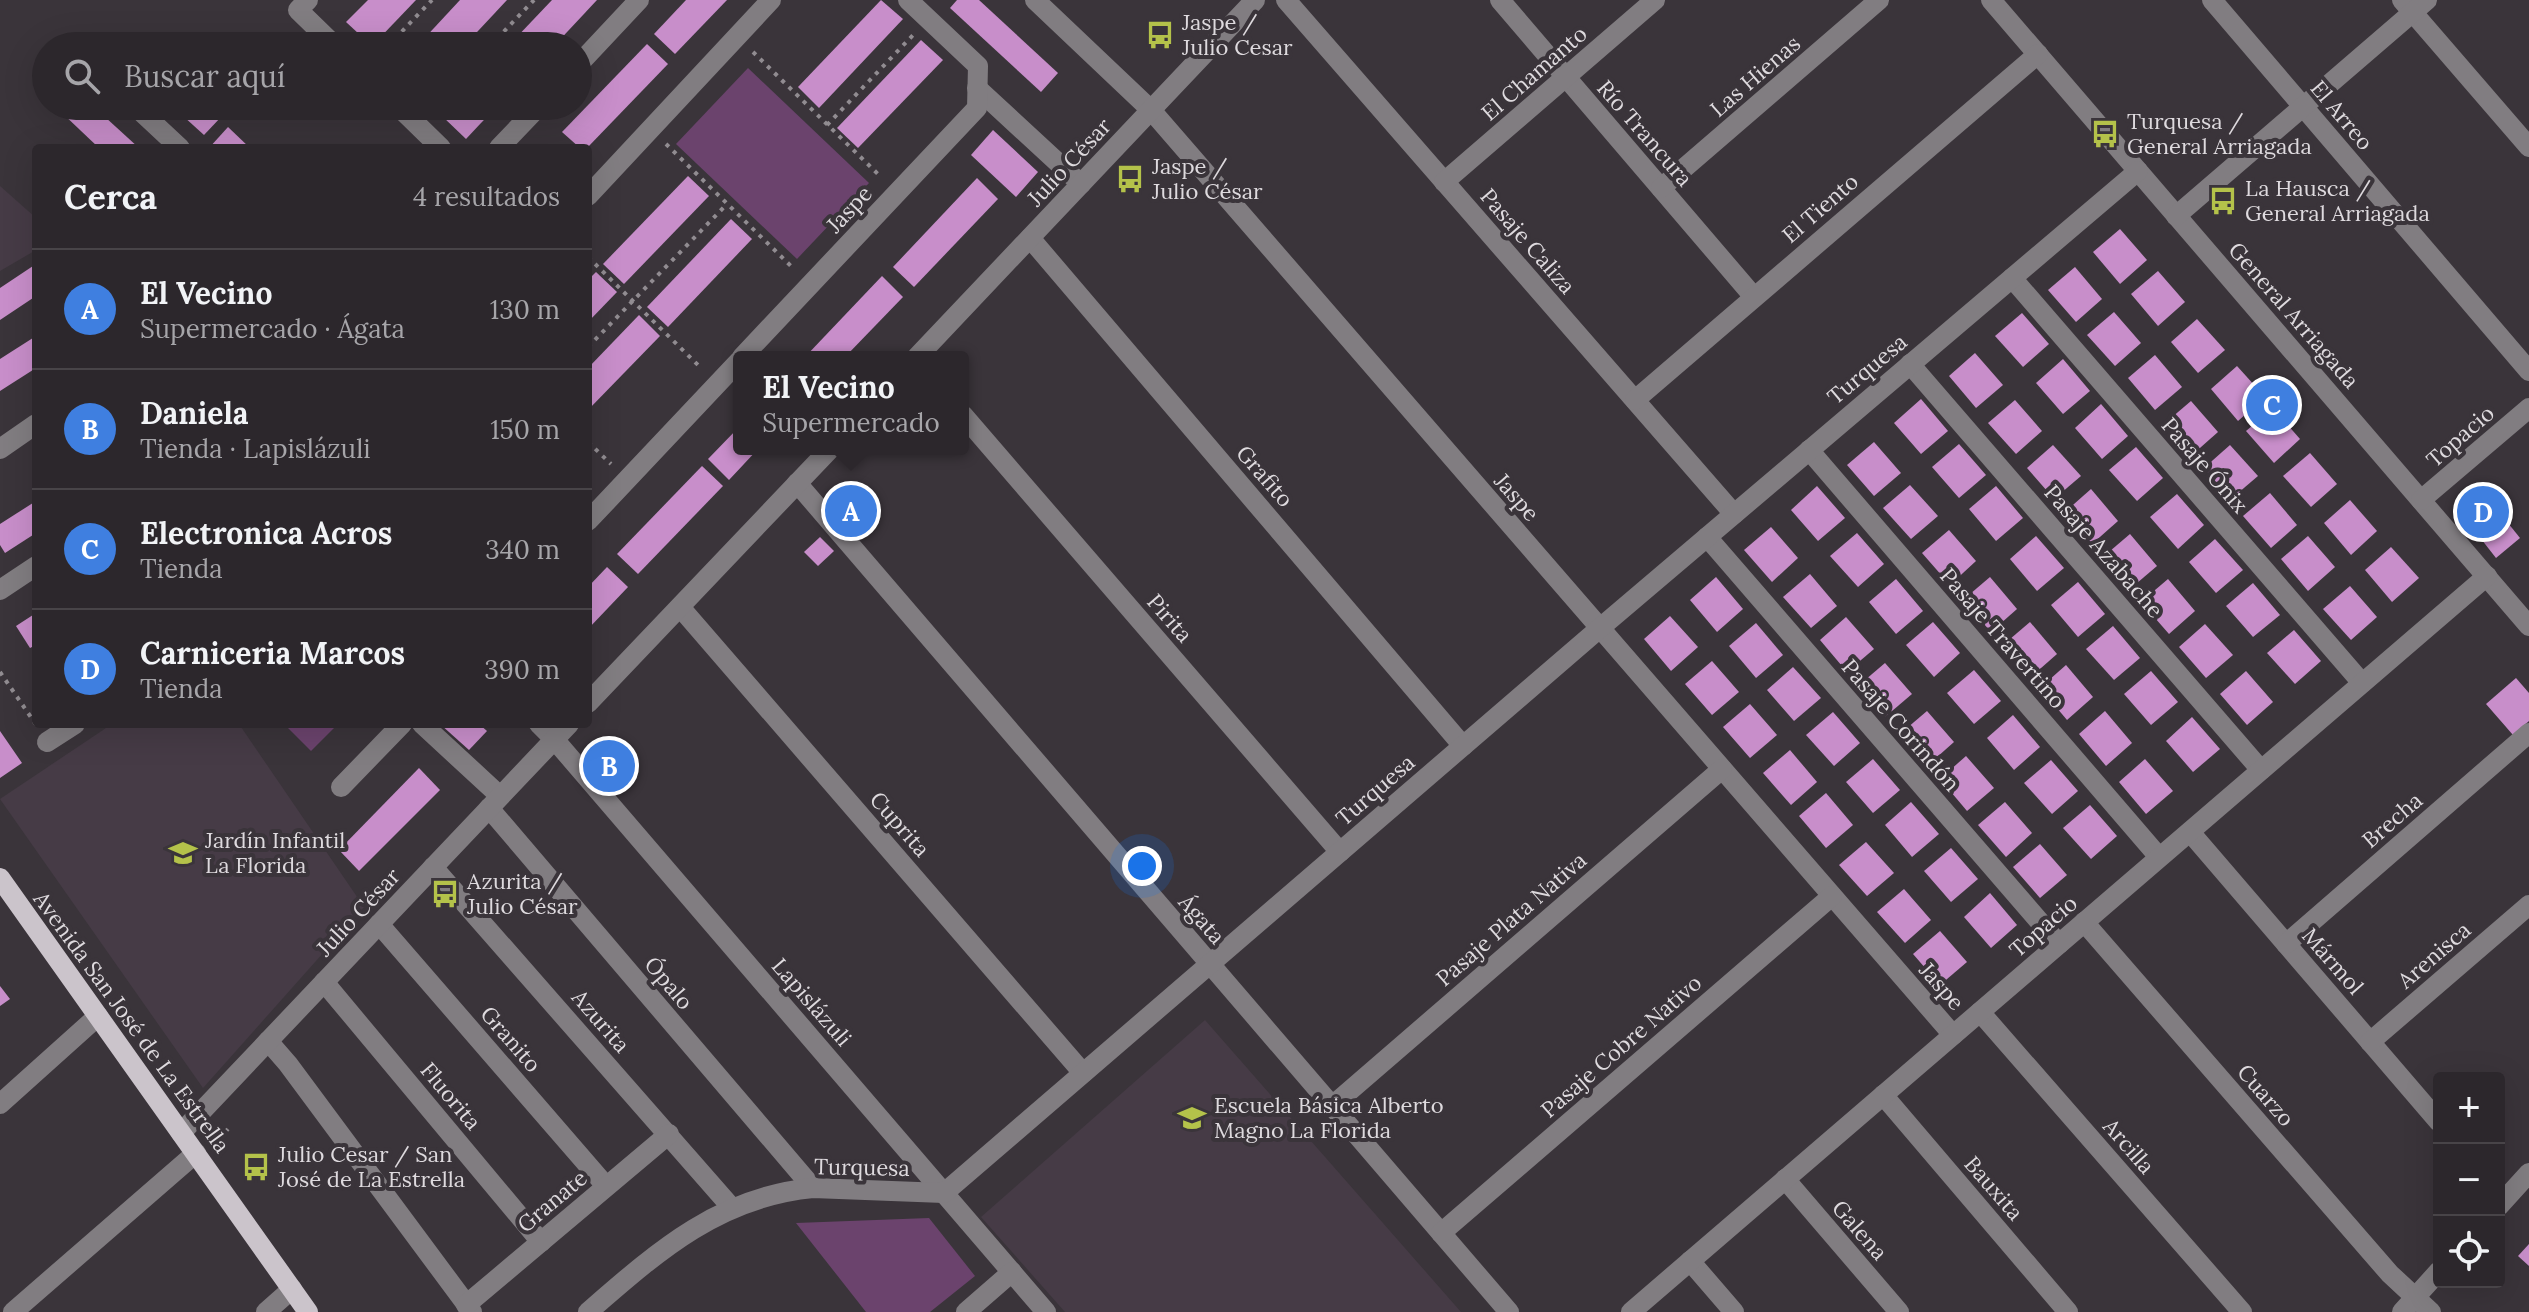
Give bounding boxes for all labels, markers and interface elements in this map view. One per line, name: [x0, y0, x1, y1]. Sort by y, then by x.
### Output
place label: Jaspe / Julio Cesar: [1181, 8, 1293, 61]
street label: El Chamanto: [1475, 19, 1593, 127]
bus stop icon: Jaspe / Julio Cesar: [1145, 20, 1175, 50]
street label: Las Hienas: [1704, 29, 1806, 123]
search box: [32, 32, 592, 120]
icon: search: [60, 54, 104, 98]
text: Buscar aquí: [124, 57, 285, 95]
street label: Río Trancura: [1591, 74, 1699, 192]
street label: El Arreo: [2305, 74, 2379, 156]
place label: Turquesa / General Arriagada: [2127, 107, 2312, 160]
street label: Julio César: [1020, 112, 1117, 213]
bus stop icon: Turquesa / General Arriagada: [2090, 119, 2120, 149]
place label: Jaspe / Julio César: [1151, 152, 1263, 205]
bus stop icon: Jaspe / Julio César: [1115, 164, 1145, 194]
street label: El Tiento: [1776, 167, 1864, 249]
place label: La Hausca / General Arriagada: [2245, 174, 2430, 227]
text: Cerca: [64, 175, 157, 218]
street label: Jaspe: [819, 179, 878, 239]
text: 4 resultados: [413, 180, 560, 213]
street label: Pasaje Caliza: [1474, 182, 1582, 300]
bus stop icon: La Hausca / General Arriagada: [2208, 186, 2238, 216]
street label: General Arriagada: [2223, 236, 2365, 394]
text: El Vecino: [140, 274, 272, 312]
text: A: [81, 293, 99, 326]
text: 130 m: [490, 293, 560, 326]
text: Supermercado · Ágata: [140, 312, 405, 345]
street label: Turquesa: [1821, 328, 1913, 410]
popup: [733, 351, 969, 455]
text: El Vecino: [762, 368, 895, 406]
pin: C: [2246, 375, 2298, 435]
text: Daniela: [140, 394, 248, 432]
street label: Topacio: [2420, 399, 2500, 473]
text: Supermercado: [762, 406, 940, 439]
street label: Pasaje Ónix: [2156, 411, 2255, 519]
text: B: [81, 413, 99, 446]
text: 150 m: [490, 413, 560, 446]
text: Tienda · Lapislázuli: [140, 432, 371, 465]
street label: Grafito: [1231, 439, 1299, 513]
street label: Jaspe: [1488, 467, 1545, 527]
street label: Pasaje Azabache: [2038, 479, 2170, 623]
pin: A: [825, 481, 877, 541]
pin: D: [2457, 482, 2509, 542]
text: Electronica Acros: [140, 514, 392, 552]
text: C: [81, 533, 99, 566]
text: 340 m: [485, 533, 560, 566]
text: Tienda: [140, 552, 223, 585]
street label: Pasaje Travertino: [1934, 562, 2072, 714]
street label: Pirita: [1141, 588, 1199, 648]
text: Carniceria Marcos: [140, 634, 405, 672]
text: D: [80, 653, 100, 686]
text: 390 m: [484, 653, 560, 686]
street label: Pasaje Corindón: [1836, 653, 1966, 797]
text: Tienda: [140, 672, 223, 705]
pin: B: [583, 736, 635, 796]
street label: Turquesa: [1330, 748, 1420, 832]
street label: Cuprita: [864, 786, 936, 862]
street label: Brecha: [2356, 786, 2428, 854]
place label: Jardín Infantil La Florida: [204, 826, 345, 879]
school or university icon: Jardín Infantil La Florida: [168, 838, 198, 868]
your location: [1122, 846, 1162, 886]
street label: Pasaje Plata Nativa: [1430, 846, 1592, 992]
street label: Julio César: [309, 862, 406, 963]
place label: Azurita / Julio César: [466, 867, 578, 920]
bus stop icon: Azurita / Julio César: [430, 879, 460, 909]
street label: Avenida San José de La Estrella: [27, 885, 236, 1158]
street label: Ágata: [1172, 888, 1231, 950]
street label: Topacio: [2003, 889, 2083, 963]
street label: Arenisca: [2391, 916, 2476, 995]
street label: Mármol: [2296, 922, 2370, 1000]
street label: Ópalo: [639, 951, 699, 1015]
street label: Lapislázuli: [766, 952, 858, 1052]
street label: Jaspe: [1913, 956, 1970, 1016]
street label: Pasaje Cobre Nativo: [1535, 968, 1707, 1124]
street label: Azurita: [565, 983, 636, 1058]
street label: Granito: [475, 1000, 547, 1078]
street label: Fluorita: [415, 1056, 487, 1136]
street label: Cuarzo: [2231, 1058, 2301, 1132]
map controls: [2433, 1072, 2505, 1288]
button: +: [2433, 1072, 2505, 1144]
place label: Escuela Básica Alberto Magno La Florida: [1214, 1091, 1444, 1144]
school or university icon: Escuela Básica Alberto Magno La Florida: [1177, 1103, 1207, 1133]
street label: Arcilla: [2097, 1112, 2161, 1179]
place label: Julio Cesar / San José de La Estrella: [277, 1140, 465, 1193]
button: −: [2433, 1144, 2505, 1216]
street label: Bauxita: [1958, 1150, 2030, 1226]
bus stop icon: Julio Cesar / San José de La Estrella: [241, 1152, 271, 1182]
street label: Turquesa: [814, 1152, 910, 1182]
street label: Granate: [511, 1164, 593, 1238]
street label: Galena: [1826, 1194, 1894, 1266]
button: locate: [2433, 1216, 2505, 1288]

